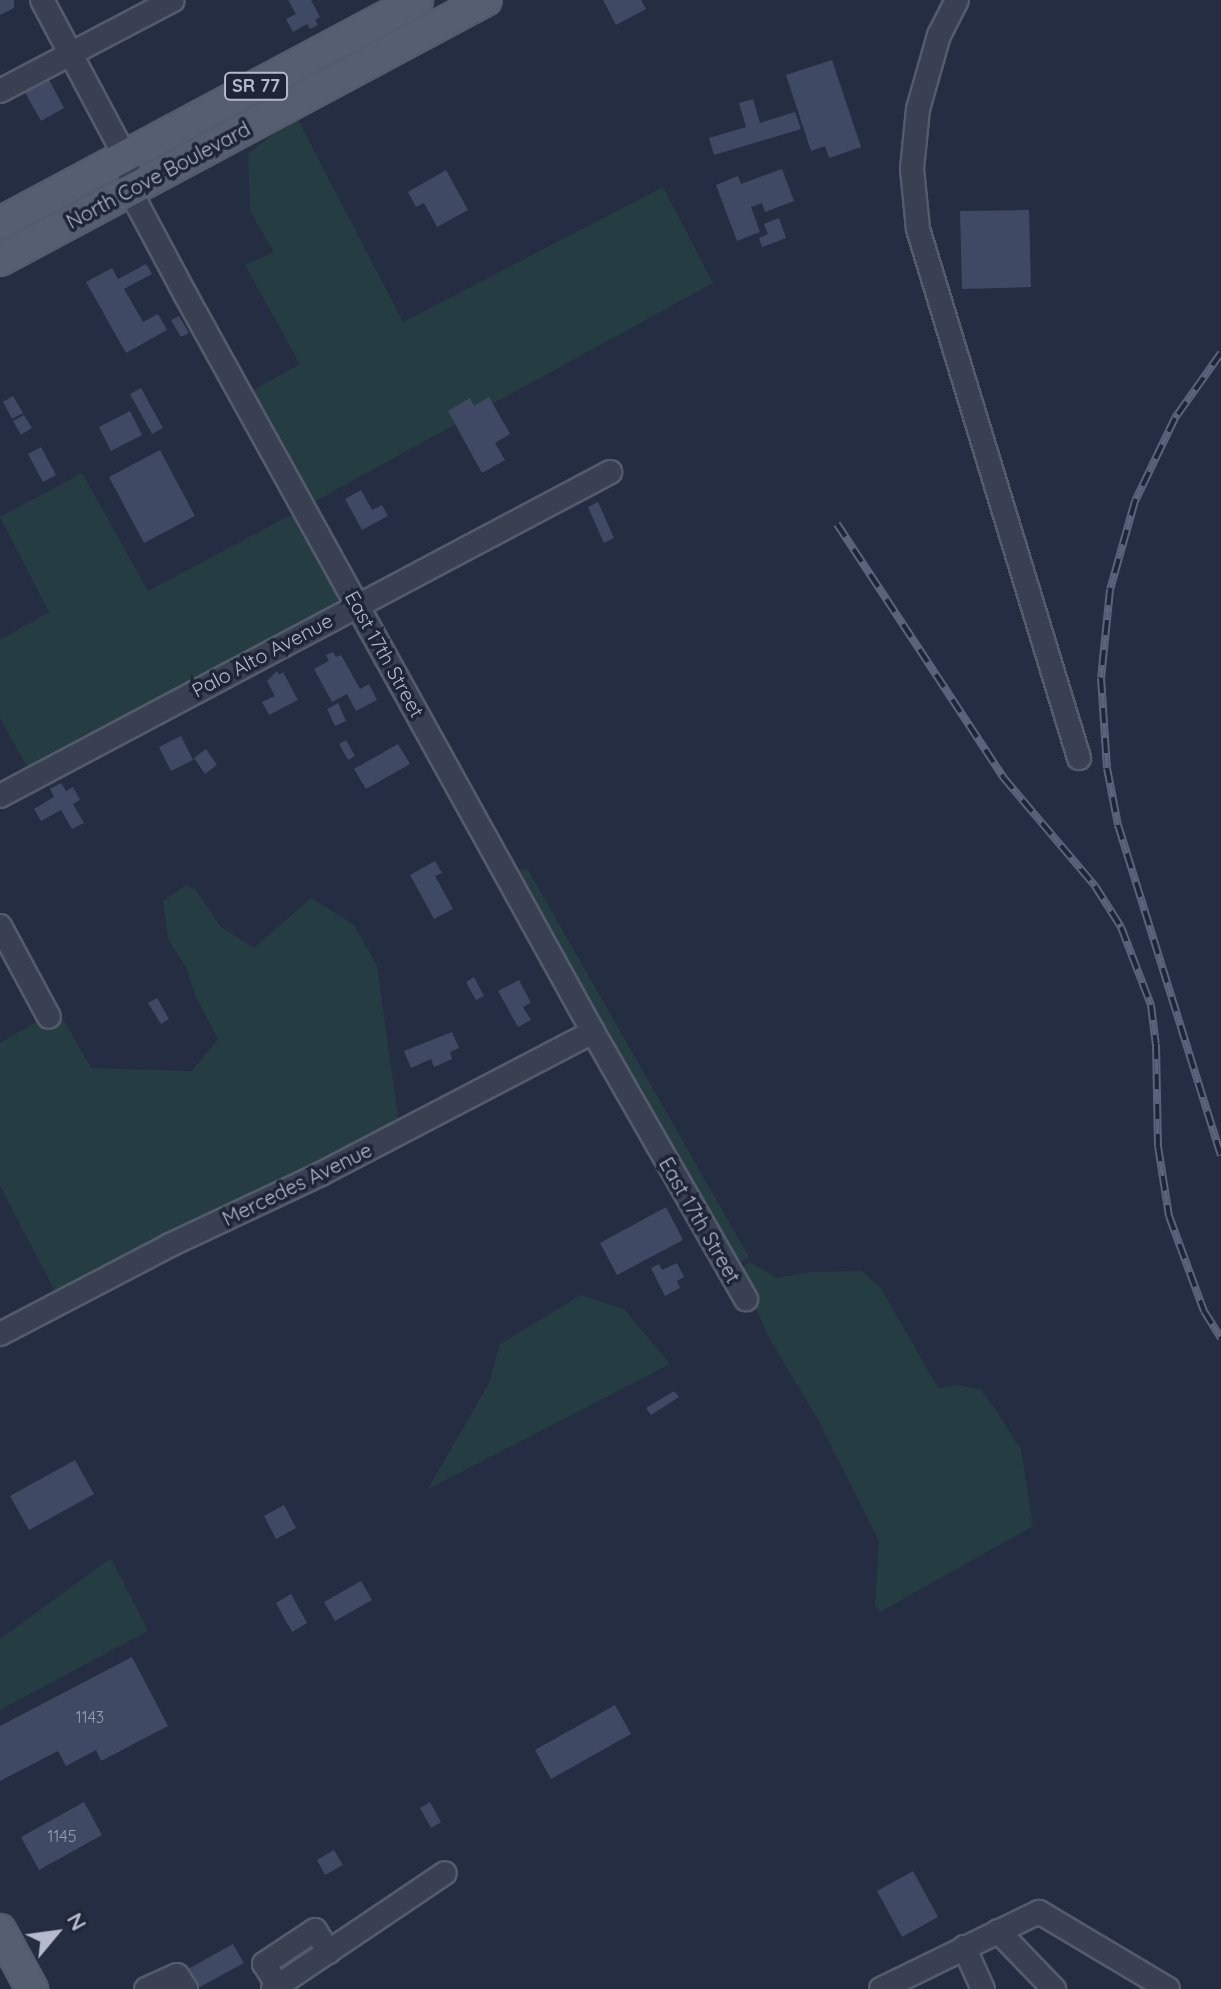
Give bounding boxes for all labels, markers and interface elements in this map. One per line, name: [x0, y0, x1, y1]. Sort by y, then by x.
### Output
road number: SR 77: [224, 72, 288, 100]
street label: North Cove Boulevard: [62, 116, 254, 234]
street label: East 17th Street: [340, 587, 430, 721]
street label: Palo Alto Avenue: [188, 608, 336, 702]
street label: Mercedes Avenue: [218, 1137, 376, 1231]
street label: East 17th Street: [654, 1153, 746, 1287]
house number: 1143: [76, 1707, 104, 1727]
house number: 1145: [48, 1826, 76, 1846]
north arrow: [16, 1893, 96, 1973]
text: N: [61, 1907, 93, 1935]

